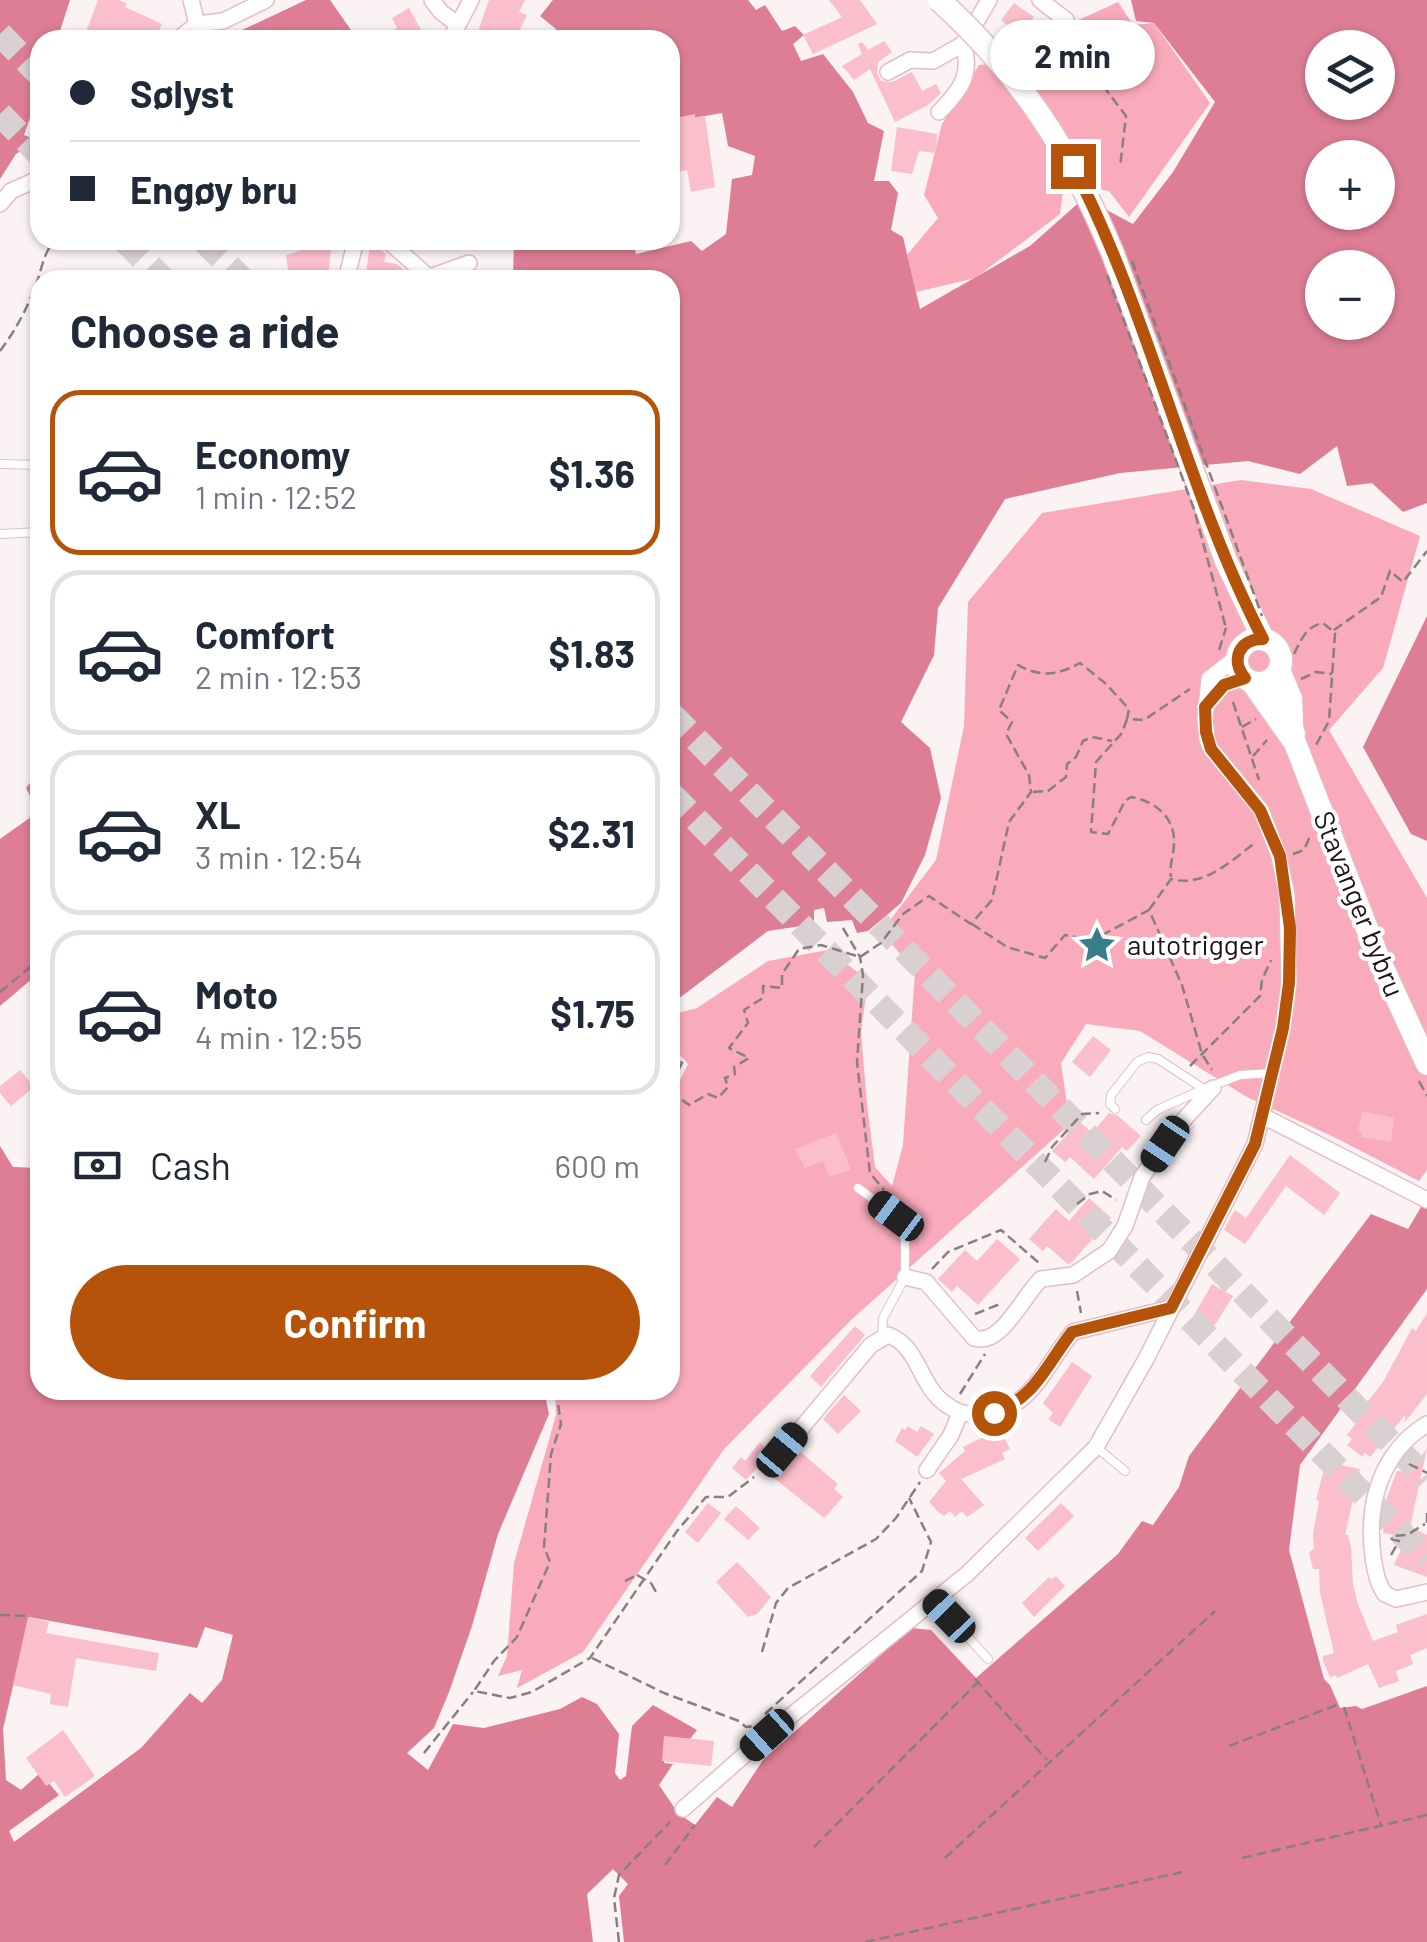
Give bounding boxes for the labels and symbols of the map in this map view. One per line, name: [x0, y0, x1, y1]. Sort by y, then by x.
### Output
callout: 2 min: [990, 21, 1156, 91]
route end: [1051, 144, 1096, 189]
street label: Stavanger bybru: [1307, 806, 1413, 1001]
place icon: autotrigger: [1076, 924, 1118, 966]
place label: autotrigger: [1127, 927, 1264, 961]
car: [1136, 1111, 1194, 1177]
car: [863, 1186, 929, 1246]
route start: [972, 1391, 1017, 1436]
car: [751, 1417, 813, 1483]
car: [917, 1584, 981, 1648]
car: [735, 1704, 799, 1766]

